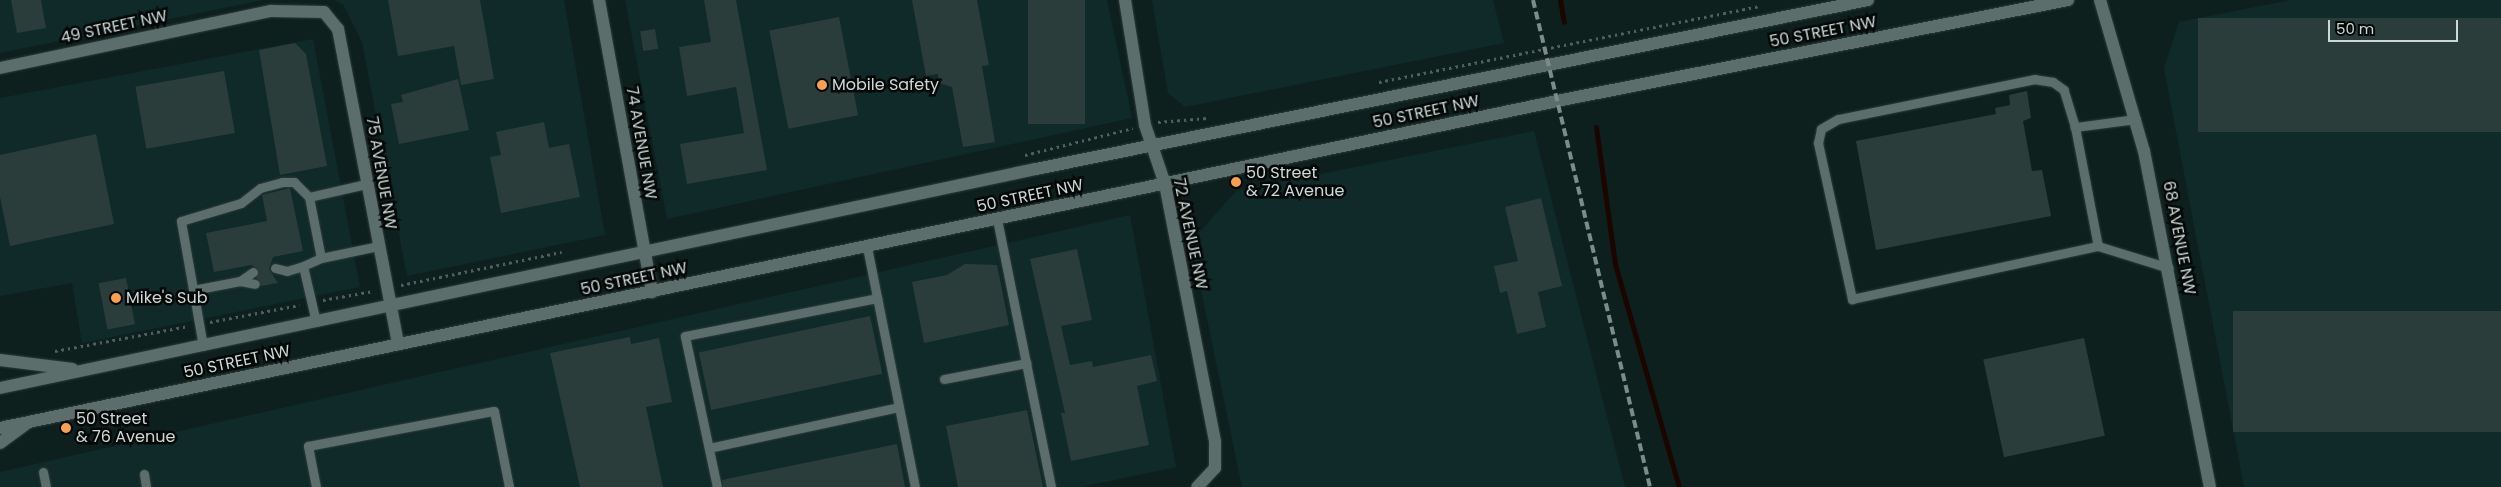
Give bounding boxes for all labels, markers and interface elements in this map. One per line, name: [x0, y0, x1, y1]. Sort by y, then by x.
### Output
street label: 49 STREET NW: [59, 6, 169, 48]
scale bar: [2331, 10, 2461, 42]
street label: 50 STREET NW: [1768, 12, 1878, 52]
text: 50 m: [2336, 18, 2374, 39]
place label: Mobile Safety: [832, 75, 939, 95]
marker: Mobile Safety: [816, 79, 828, 91]
street label: 74 AVENUE NW: [622, 85, 660, 201]
street label: 50 STREET NW: [1371, 91, 1481, 133]
street label: 75 AVENUE NW: [362, 115, 400, 231]
place label: 50 Street & 72 Avenue: [1246, 163, 1344, 201]
street label: 50 STREET NW: [975, 175, 1085, 217]
marker: 50 Street & 72 Avenue: [1230, 176, 1242, 188]
street label: 72 AVENUE NW: [1169, 177, 1211, 291]
street label: 68 AVENUE NW: [2159, 179, 2199, 297]
street label: 50 STREET NW: [579, 258, 689, 300]
place label: Mike's Sub: [126, 288, 207, 308]
marker: Mike's Sub: [110, 292, 122, 304]
street label: 50 STREET NW: [182, 341, 292, 383]
place label: 50 Street & 76 Avenue: [76, 409, 175, 447]
marker: 50 Street & 76 Avenue: [60, 422, 72, 434]

